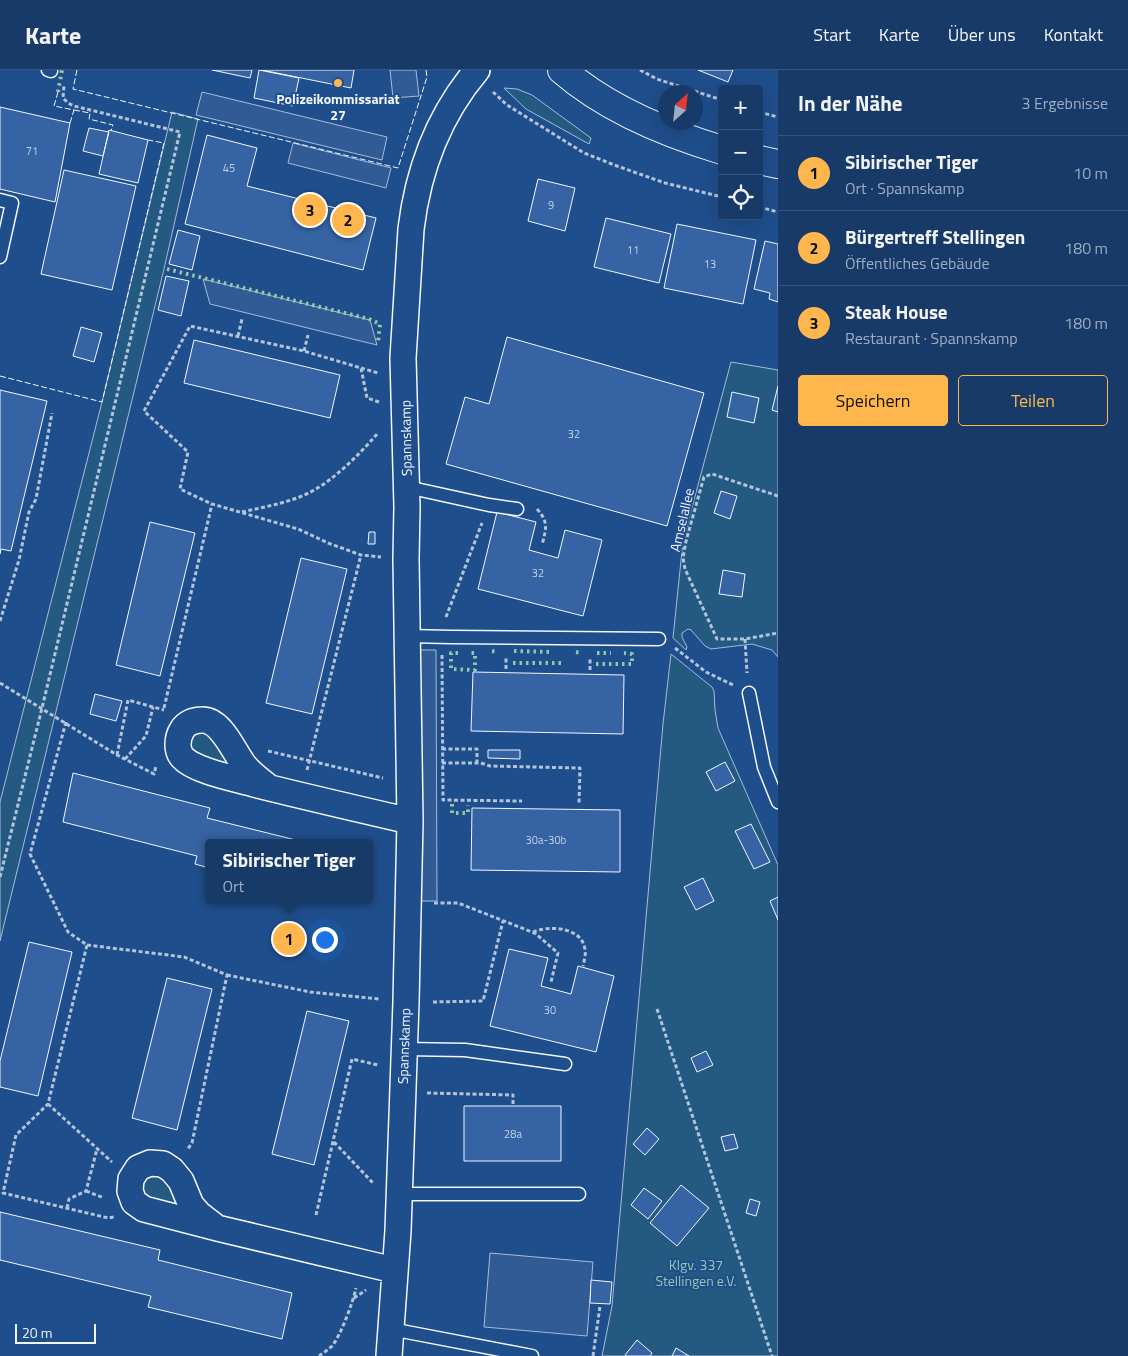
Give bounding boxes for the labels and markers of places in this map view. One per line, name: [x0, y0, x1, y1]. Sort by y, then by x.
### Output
marker: Polizeikommissariat 27: [332, 77, 344, 89]
place label: Polizeikommissariat 27: [276, 88, 400, 125]
pin: 3: [294, 191, 326, 229]
pin: 2: [332, 201, 364, 239]
pin: 1: [273, 920, 305, 958]

